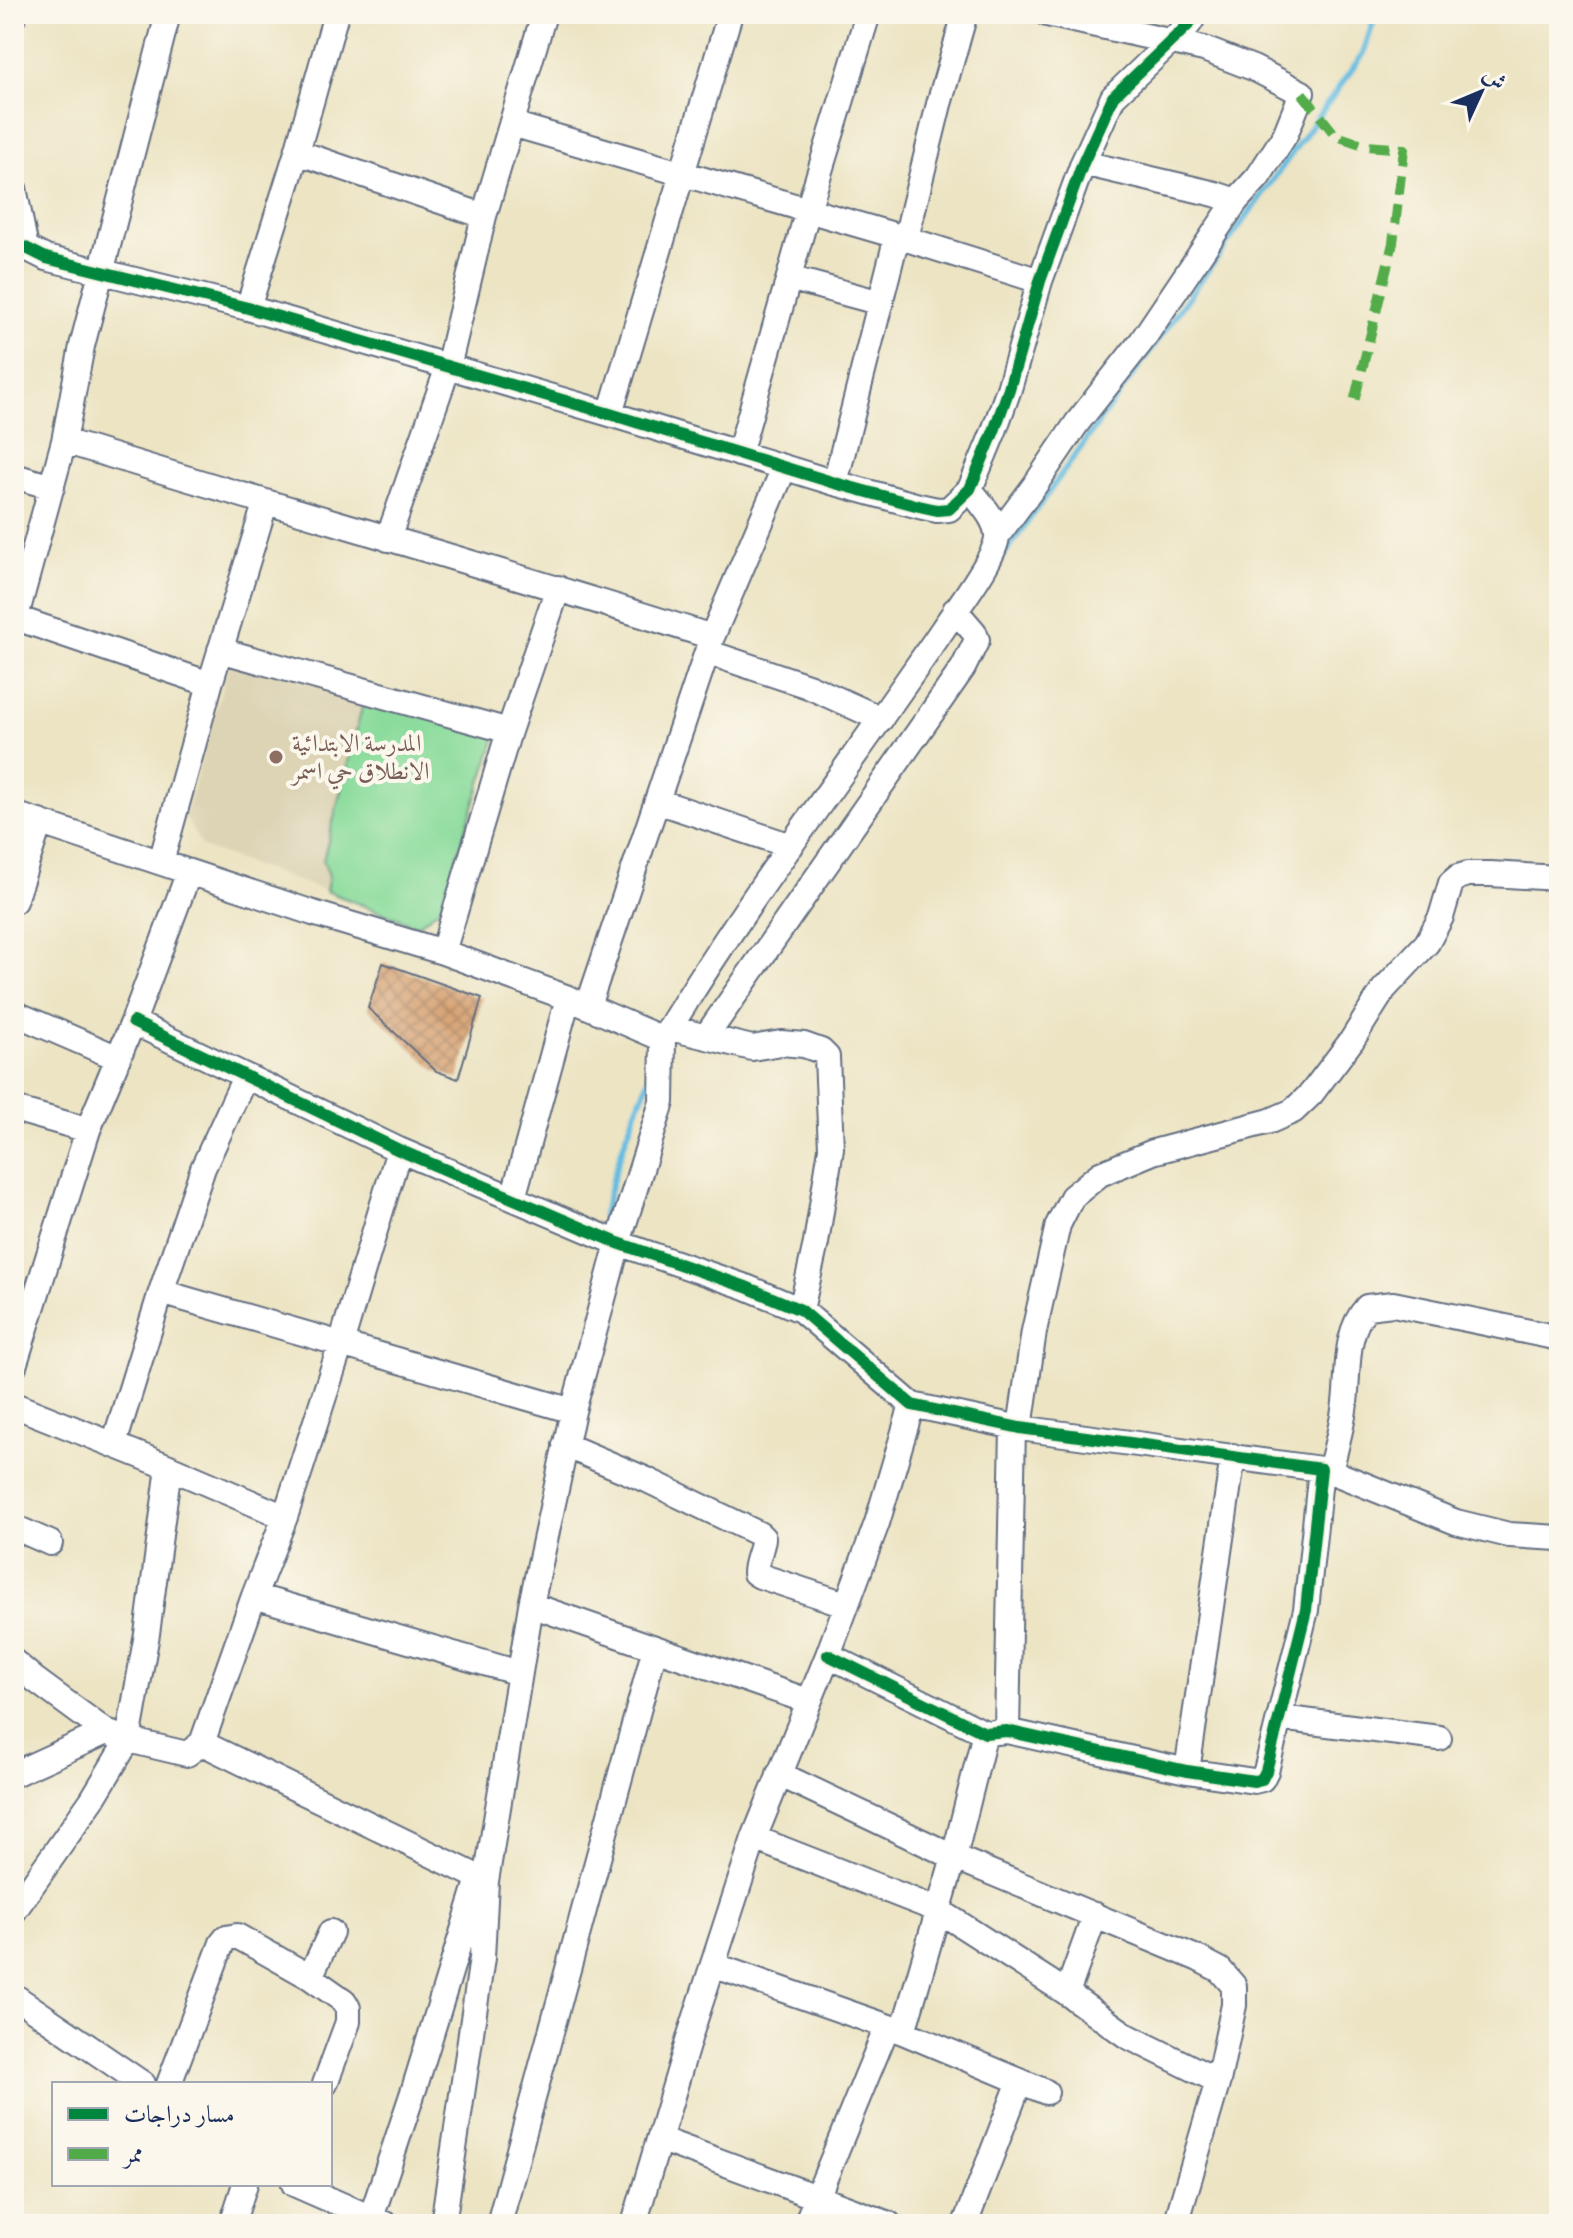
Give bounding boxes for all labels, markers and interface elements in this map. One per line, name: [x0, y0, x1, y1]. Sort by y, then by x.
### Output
north arrow: [1441, 52, 1521, 132]
text: ش: [1476, 61, 1513, 97]
place label: المدرسة الابتدائية الانطلاق حي اسمر: [289, 727, 429, 790]
marker: المدرسة الابتدائية الانطلاق حي اسمر: [267, 748, 285, 766]
legend: [52, 2082, 332, 2186]
text: مسار دراجات: [124, 2098, 235, 2130]
text: ممر: [121, 2138, 143, 2170]

